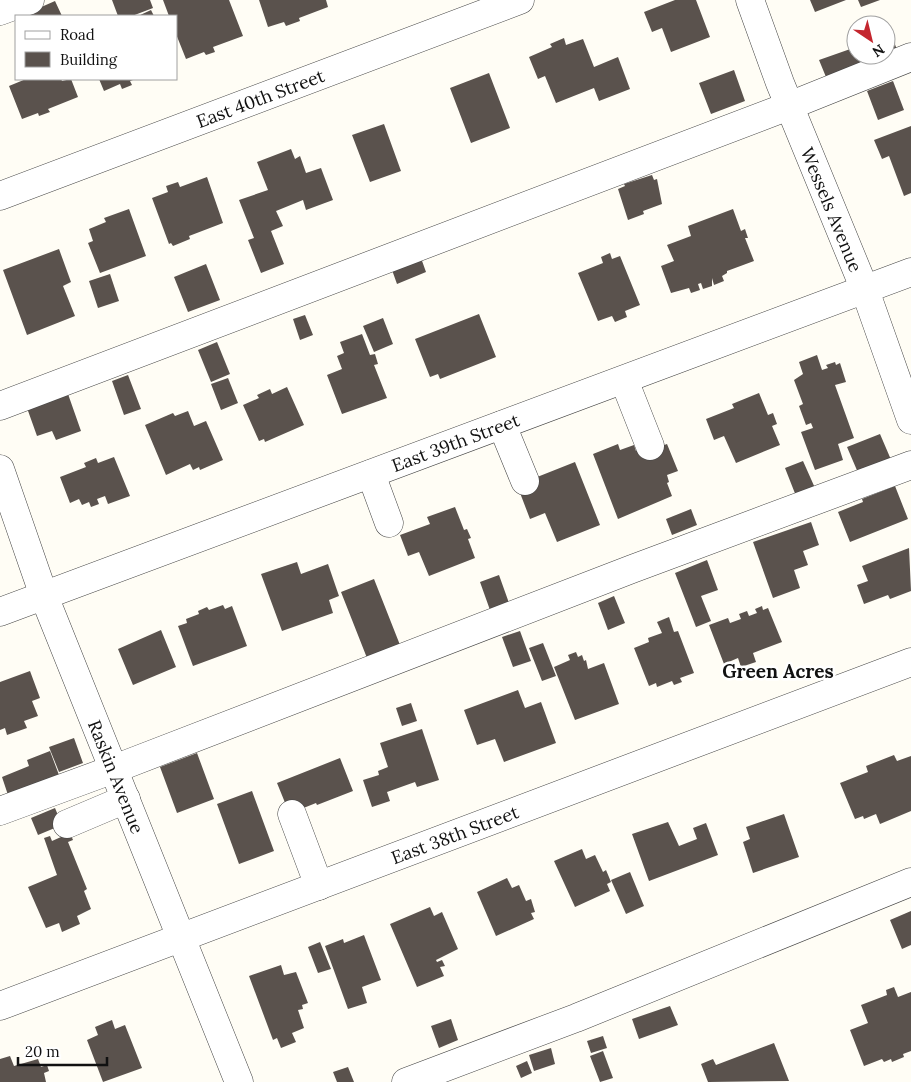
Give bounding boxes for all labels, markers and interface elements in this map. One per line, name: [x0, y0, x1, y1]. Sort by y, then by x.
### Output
legend: [15, 15, 178, 80]
north arrow: [846, 15, 896, 65]
text: Road: [60, 25, 95, 44]
text: N: [869, 40, 888, 61]
text: Building: [60, 50, 118, 69]
street label: East 40th Street: [193, 63, 327, 133]
street label: Wessels Avenue: [796, 144, 868, 275]
street label: East 39th Street: [388, 408, 522, 476]
district label: Green Acres: [722, 659, 834, 683]
street label: Raskin Avenue: [83, 716, 150, 837]
street label: East 38th Street: [388, 800, 522, 869]
scale bar: [18, 1034, 106, 1066]
text: 20 m: [25, 1042, 60, 1061]

